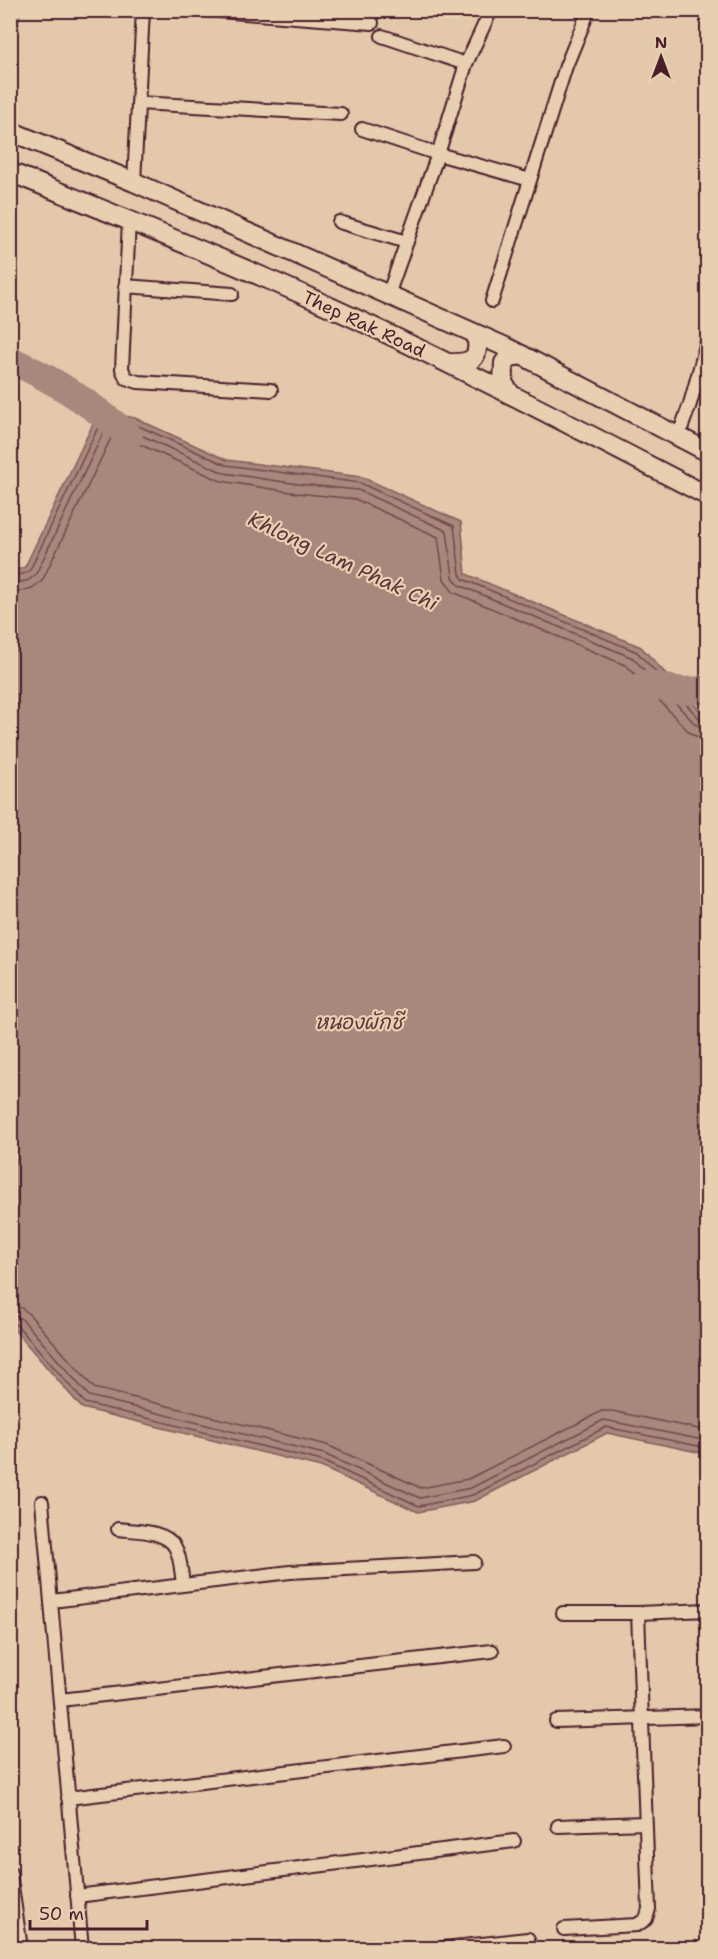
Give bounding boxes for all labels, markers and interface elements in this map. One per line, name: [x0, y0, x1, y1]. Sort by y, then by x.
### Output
north arrow: [631, 27, 691, 87]
text: N: [655, 32, 667, 53]
street label: Thep Rak Road: [299, 285, 429, 363]
water label: Khlong Lam Phak Chi: [244, 506, 442, 617]
water label: หนองผักชี: [315, 1009, 407, 1035]
scale bar: [30, 1893, 147, 1931]
text: 50 m: [39, 1902, 84, 1926]

